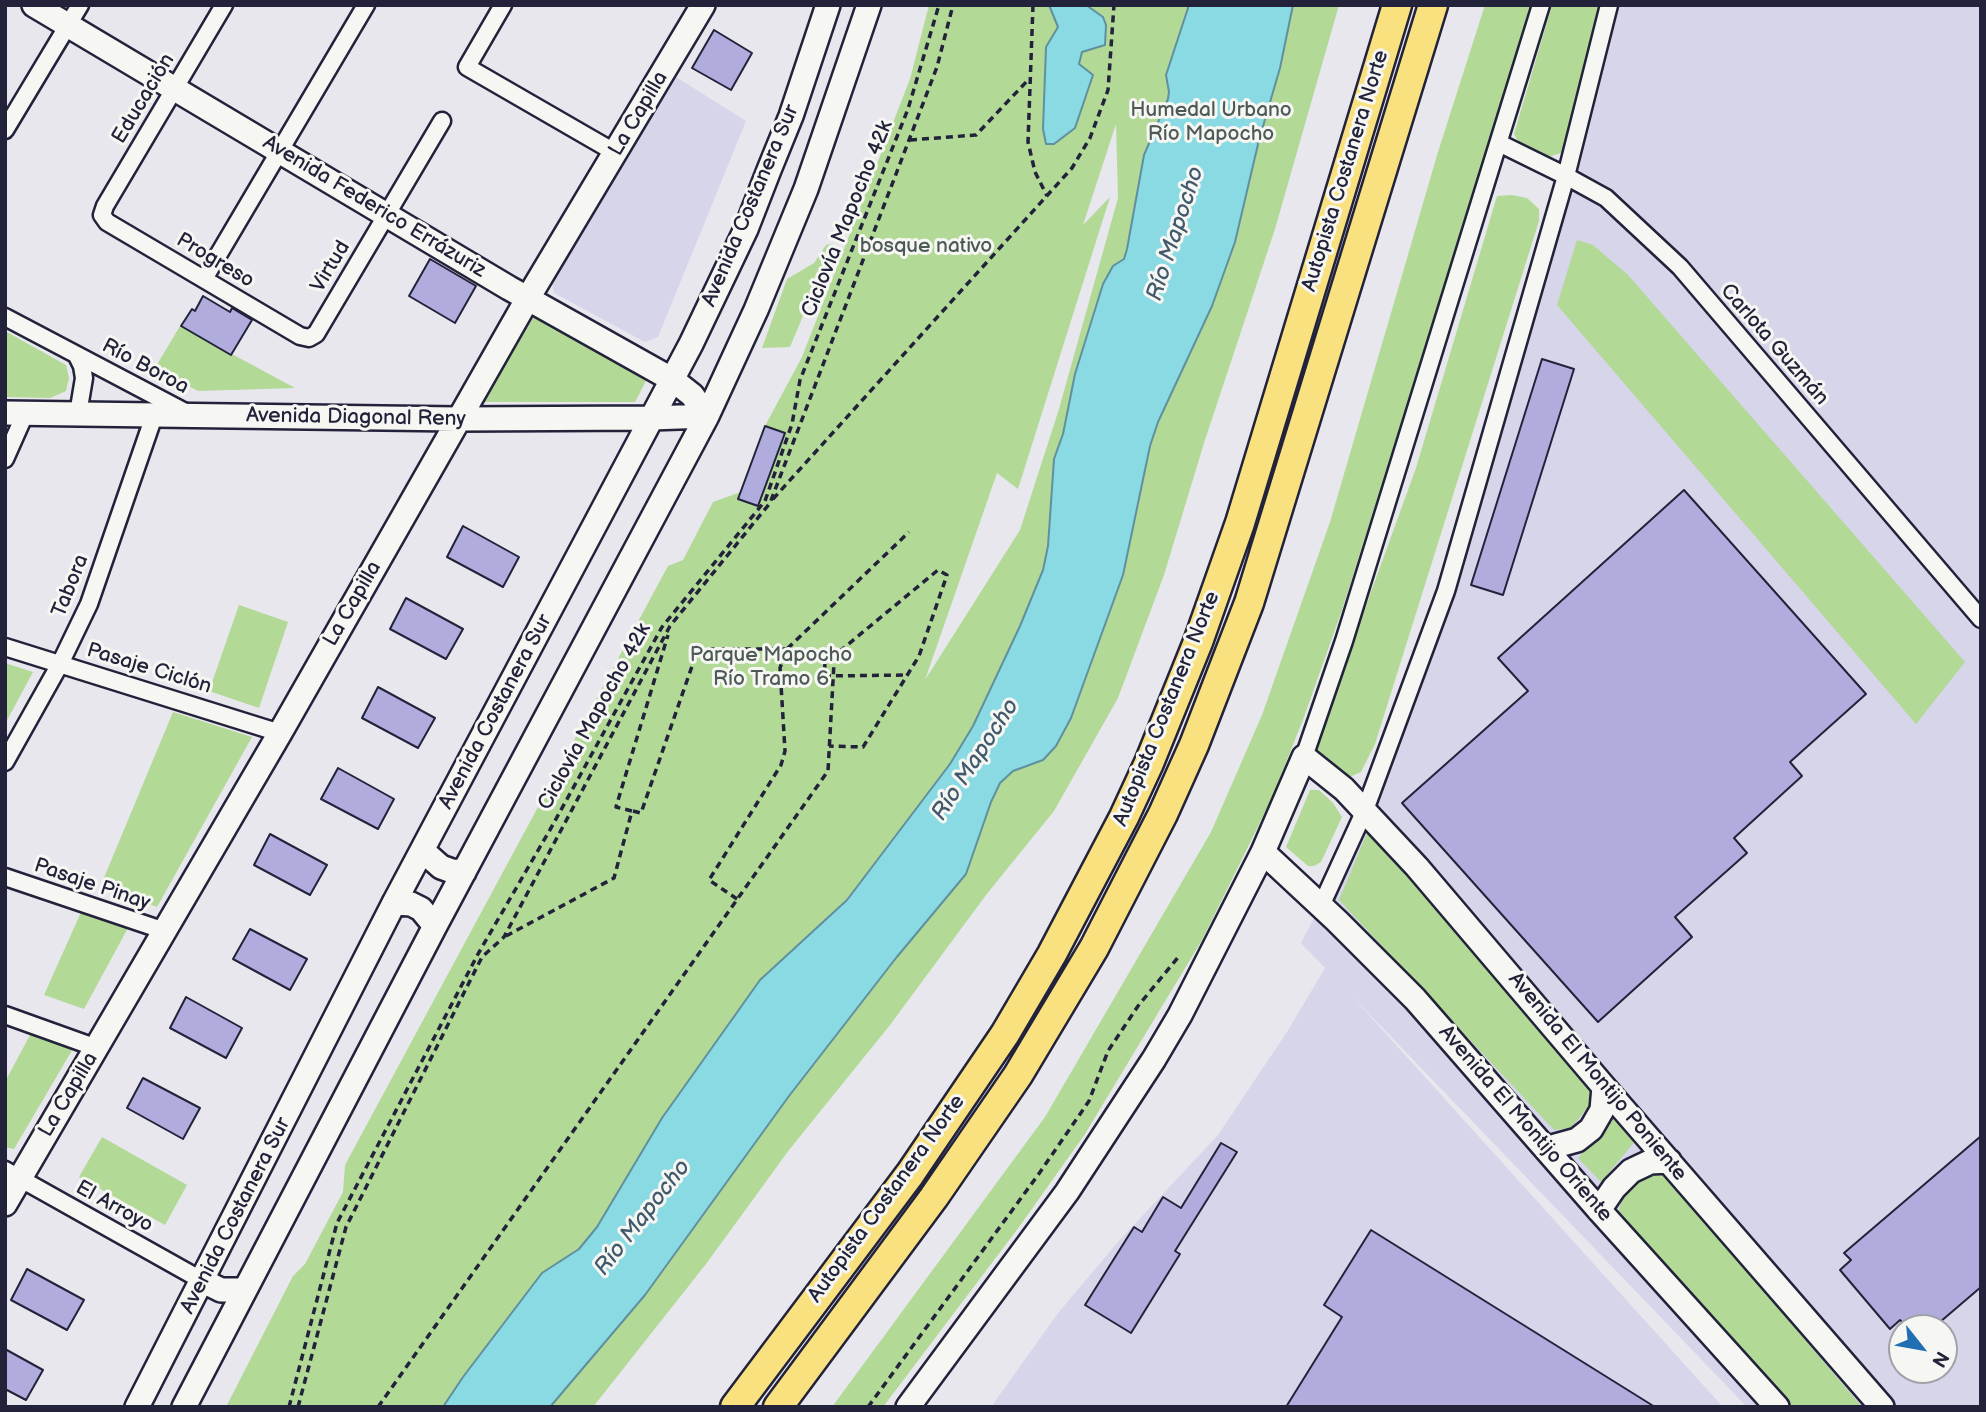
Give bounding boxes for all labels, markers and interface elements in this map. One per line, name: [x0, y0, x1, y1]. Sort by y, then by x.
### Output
street label: Autopista Costanera Norte: [1297, 47, 1395, 295]
street label: Educación: [107, 49, 181, 149]
street label: La Capilla: [604, 67, 674, 161]
park label: Humedal Urbano Río Mapocho: [1130, 98, 1292, 148]
street label: Avenida Costanera Sur: [697, 101, 805, 311]
street label: Ciclovía Mapocho 42k: [797, 117, 899, 321]
street label: Avenida Federico Errázuriz: [258, 130, 490, 284]
water label: Río Mapocho: [1141, 163, 1211, 305]
street label: Progreso: [172, 228, 258, 294]
park label: bosque nativo: [860, 234, 992, 260]
street label: Virtud: [306, 237, 356, 297]
street label: Carlota Guzmán: [1714, 279, 1834, 411]
street label: Río Boroa: [97, 334, 193, 400]
street label: Avenida Diagonal Reny: [246, 403, 466, 433]
street label: Tabora: [47, 551, 95, 621]
street label: La Capilla: [319, 557, 387, 651]
street label: Autopista Costanera Norte: [1108, 588, 1226, 830]
street label: Avenida Costanera Sur: [434, 610, 558, 814]
street label: Ciclovía Mapocho 42k: [533, 619, 657, 815]
street label: Pasaje Ciclón: [84, 638, 214, 700]
park label: Parque Mapocho Río Tramo 6: [690, 643, 852, 693]
water label: Río Mapocho: [926, 694, 1026, 826]
street label: Pasaje Pinay: [31, 853, 153, 917]
street label: Avenida El Montijo Poniente: [1502, 968, 1692, 1186]
street label: Avenida El Montijo Oriente: [1433, 1021, 1617, 1227]
street label: La Capilla: [34, 1048, 104, 1142]
street label: Autopista Costanera Norte: [803, 1090, 971, 1308]
street label: Avenida Costanera Sur: [176, 1114, 296, 1318]
water label: Río Mapocho: [589, 1155, 697, 1281]
street label: El Arroyo: [71, 1176, 157, 1238]
north arrow: [1888, 1314, 1958, 1384]
text: N: [1926, 1347, 1953, 1371]

